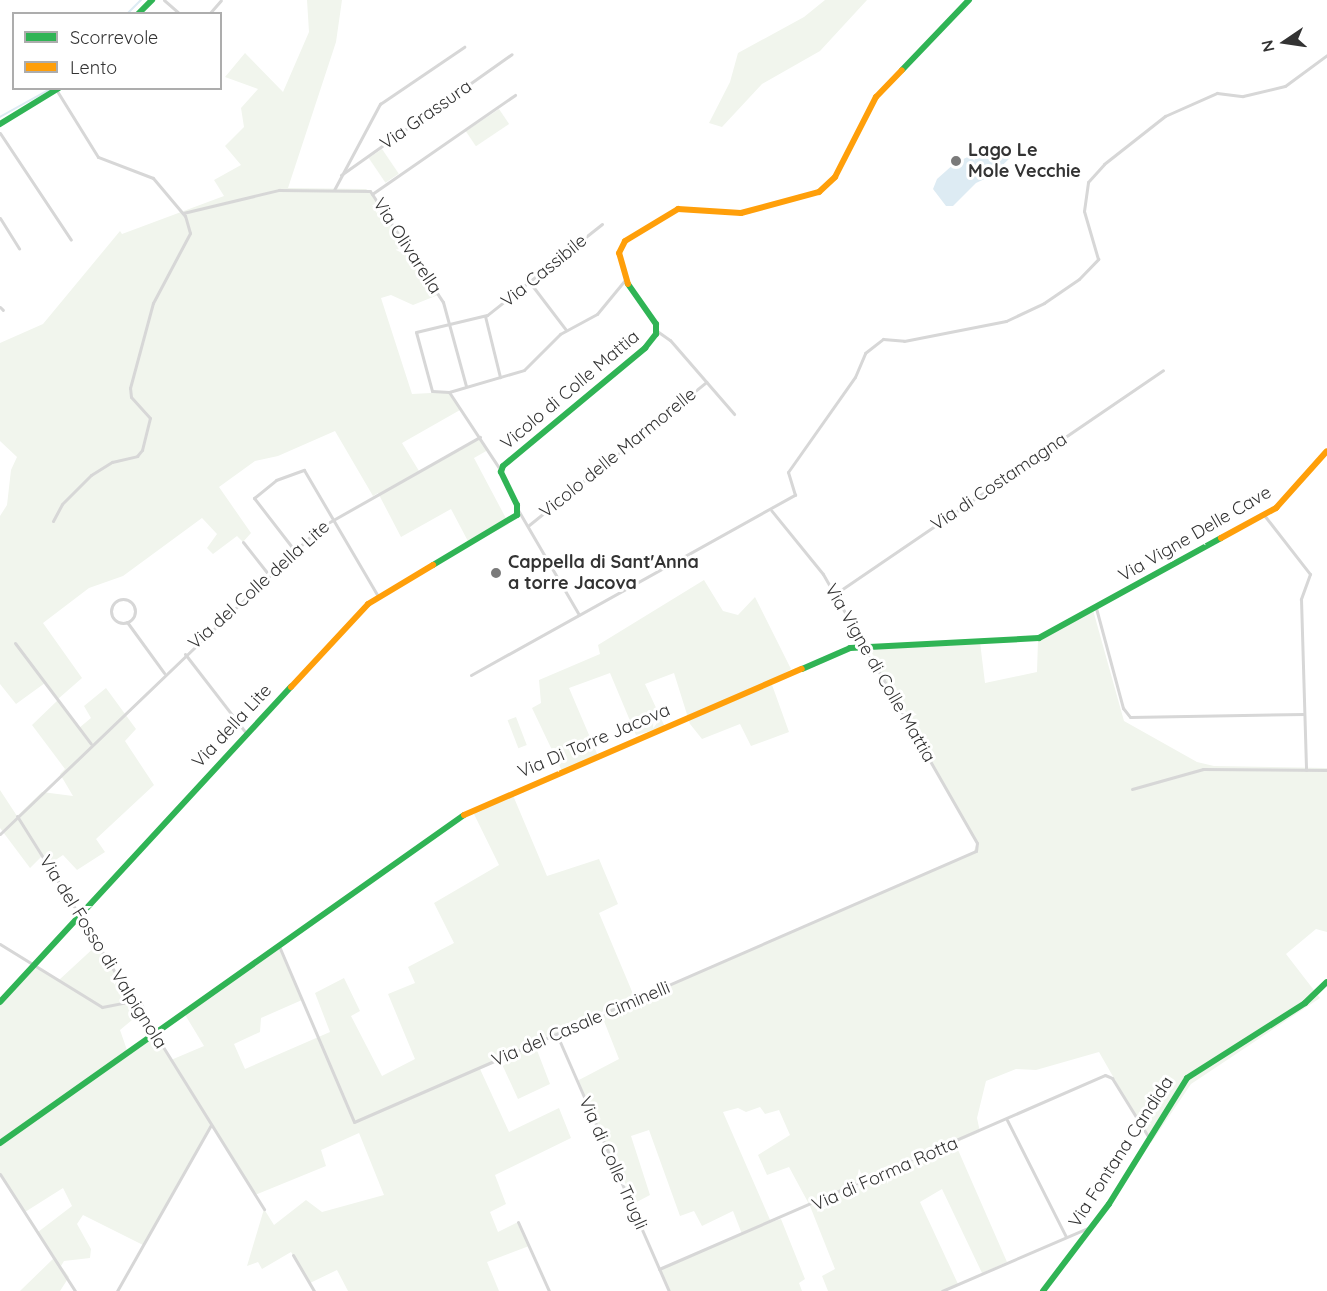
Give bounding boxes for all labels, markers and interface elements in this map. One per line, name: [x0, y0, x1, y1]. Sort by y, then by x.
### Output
legend: [12, 12, 222, 90]
north arrow: [1255, 12, 1315, 72]
text: Scorrevole: [70, 26, 158, 49]
text: N: [1256, 38, 1279, 54]
text: Lento: [70, 56, 117, 79]
street label: Via Grassura: [376, 76, 476, 154]
place label: Lago Le Mole Vecchie: [968, 140, 1081, 182]
marker: Lago Le Mole Vecchie: [949, 154, 963, 168]
street label: Via Olivarella: [368, 194, 446, 298]
street label: Via Cassibile: [497, 230, 591, 312]
street label: Vicolo di Colle Mattia: [496, 326, 644, 454]
street label: Vicolo delle Marmorelle: [535, 383, 701, 523]
street label: Via di Costamagna: [927, 429, 1071, 535]
street label: Via Vigne Delle Cave: [1115, 481, 1275, 587]
street label: Via del Colle della Lite: [184, 516, 334, 654]
place label: Cappella di Sant'Anna a torre Jacova: [508, 552, 699, 594]
marker: Cappella di Sant'Anna a torre Jacova: [489, 566, 503, 580]
street label: Via Vigne di Colle Mattia: [820, 580, 940, 766]
street label: Via della Lite: [188, 680, 276, 772]
street label: Via Di Torre Jacova: [515, 699, 673, 783]
street label: Via del Fosso di Valpignola: [34, 851, 172, 1053]
street label: Via del Casale Ciminelli: [489, 977, 673, 1071]
street label: Via Fontana Candida: [1064, 1072, 1178, 1232]
street label: Via di Colle Trugli: [574, 1093, 652, 1233]
street label: Via di Forma Rotta: [809, 1132, 961, 1216]

